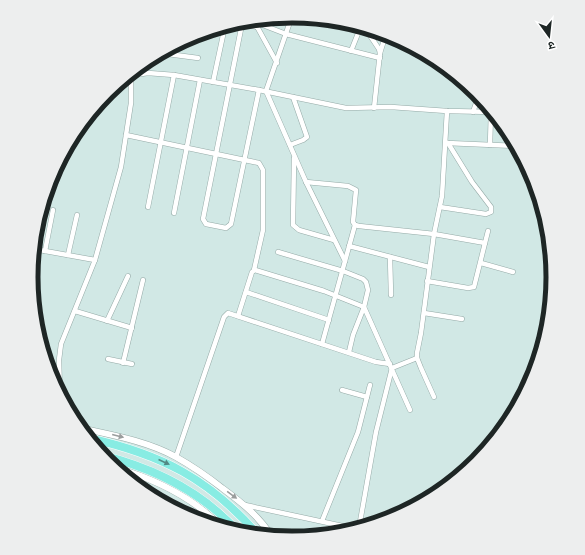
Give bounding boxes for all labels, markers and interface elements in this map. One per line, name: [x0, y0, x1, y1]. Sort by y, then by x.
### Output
north arrow: [529, 16, 569, 56]
text: उ: [546, 39, 557, 53]
one-way arrow: [111, 434, 124, 440]
one-way arrow: [159, 460, 171, 466]
one-way arrow: [227, 491, 238, 499]

